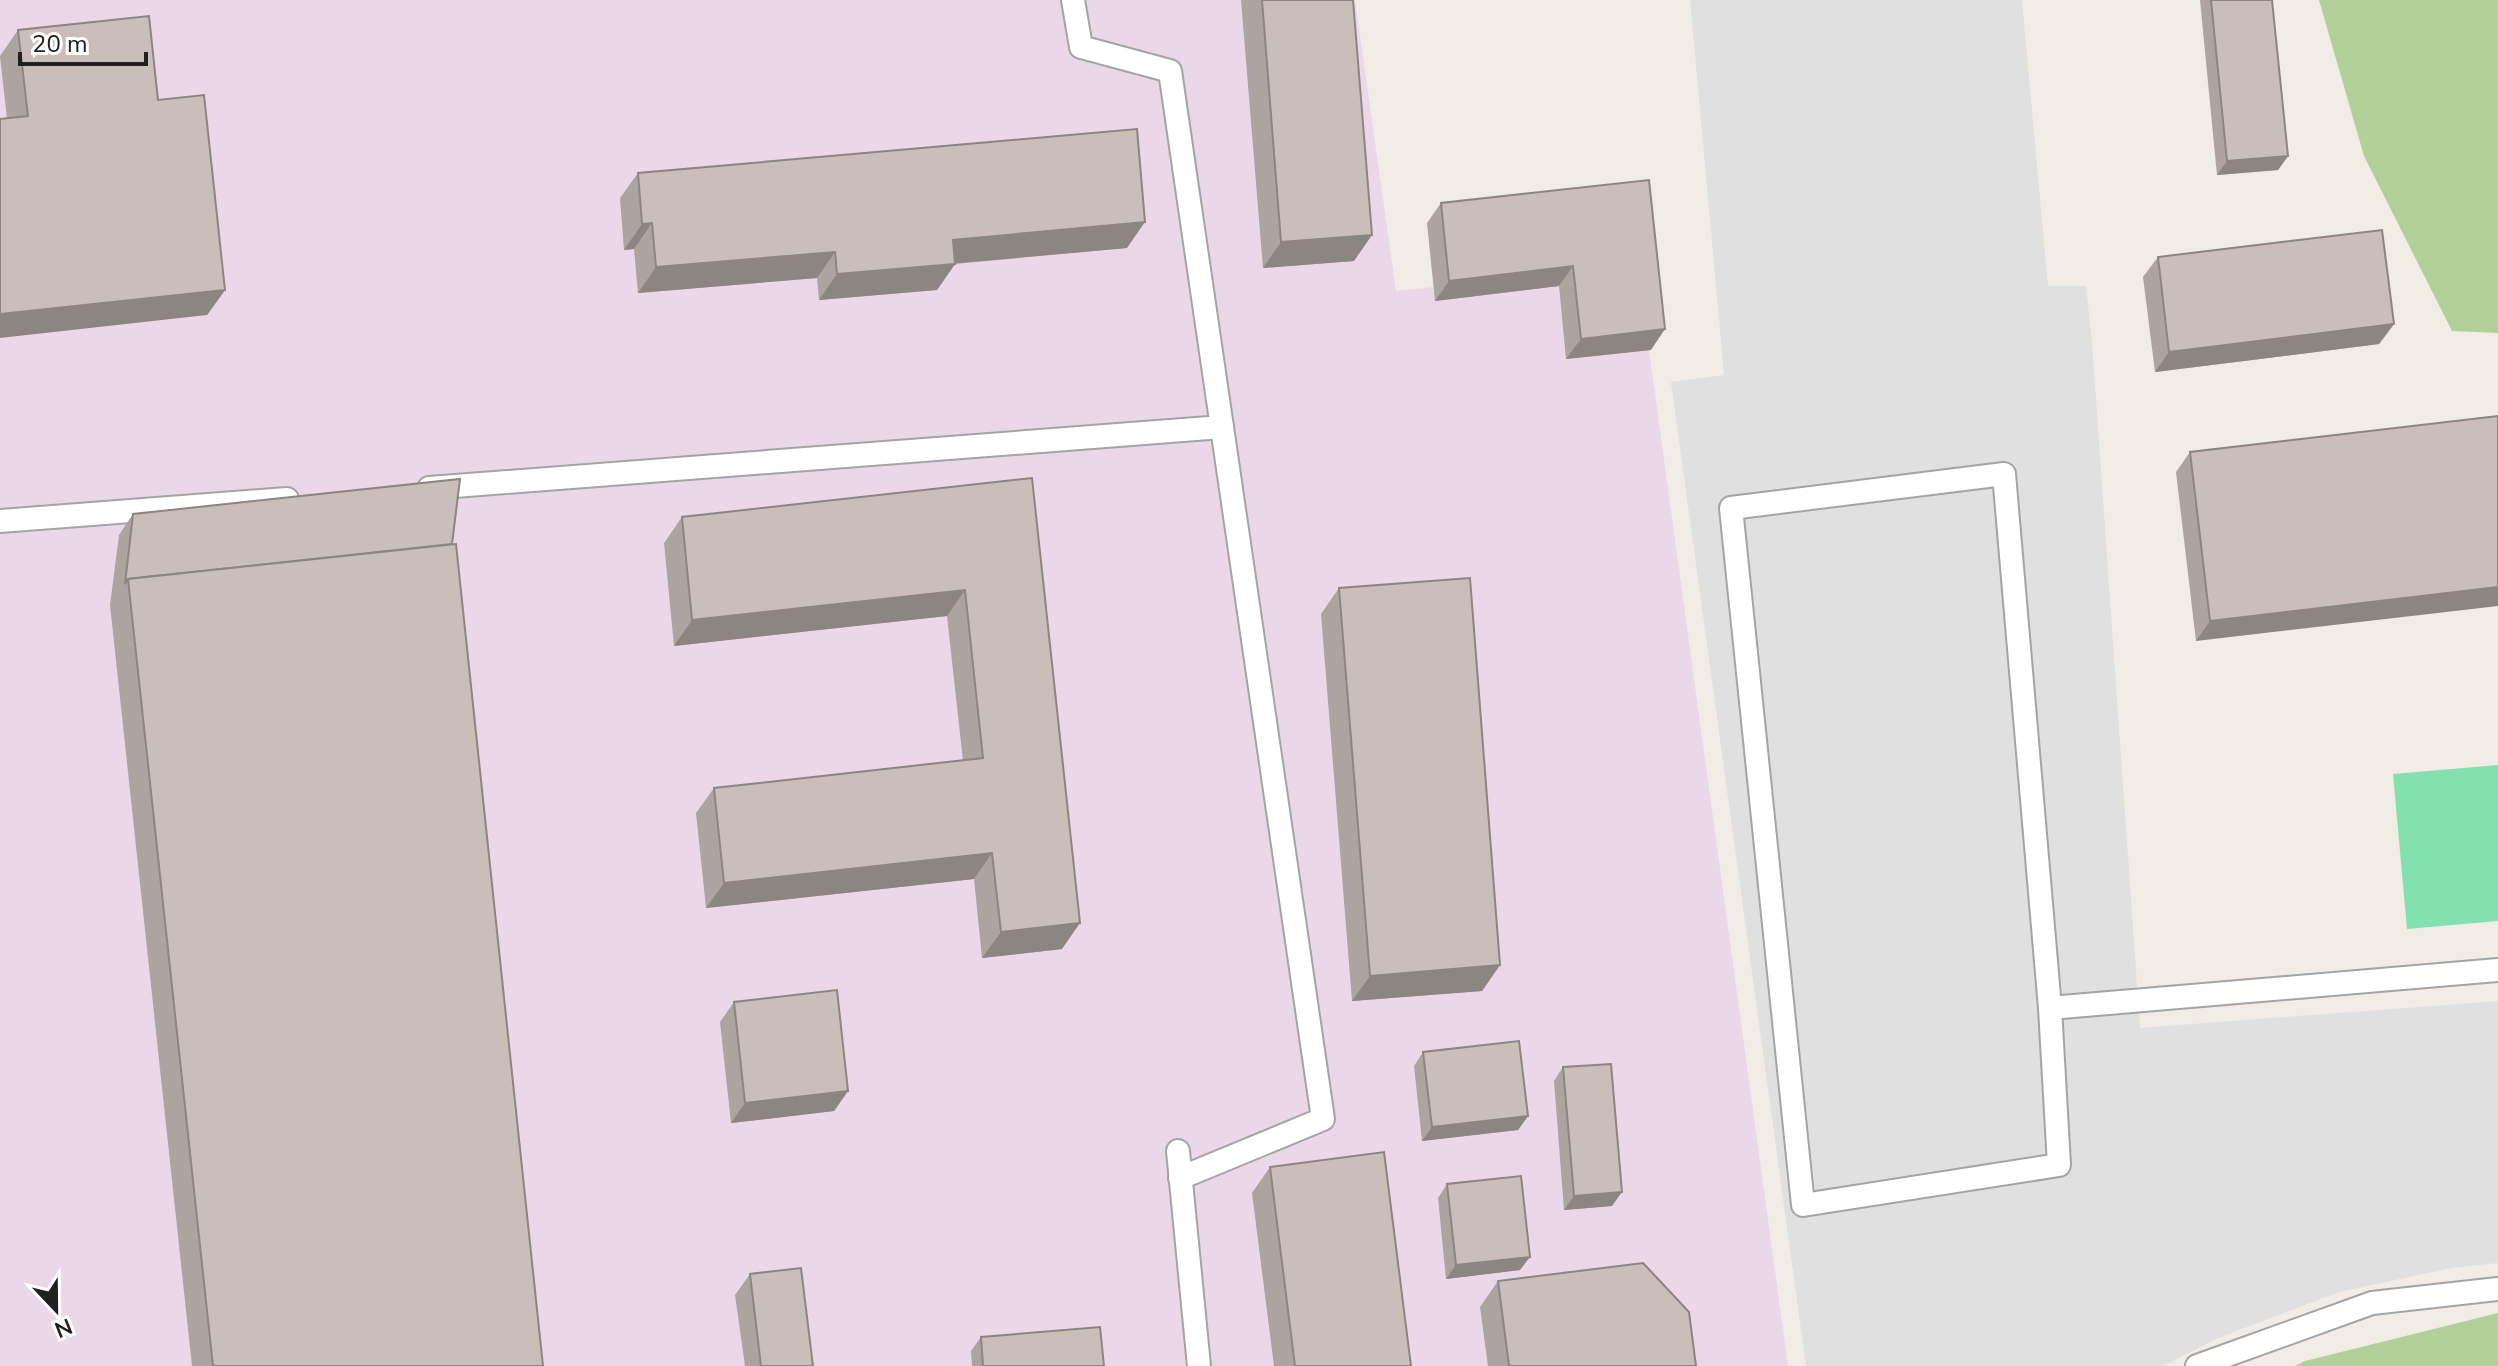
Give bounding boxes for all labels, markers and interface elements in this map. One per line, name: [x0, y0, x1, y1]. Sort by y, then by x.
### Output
scale bar: [20, 16, 146, 66]
text: 20 m: [32, 28, 88, 60]
north arrow: [16, 1270, 96, 1350]
text: N: [50, 1311, 76, 1345]

